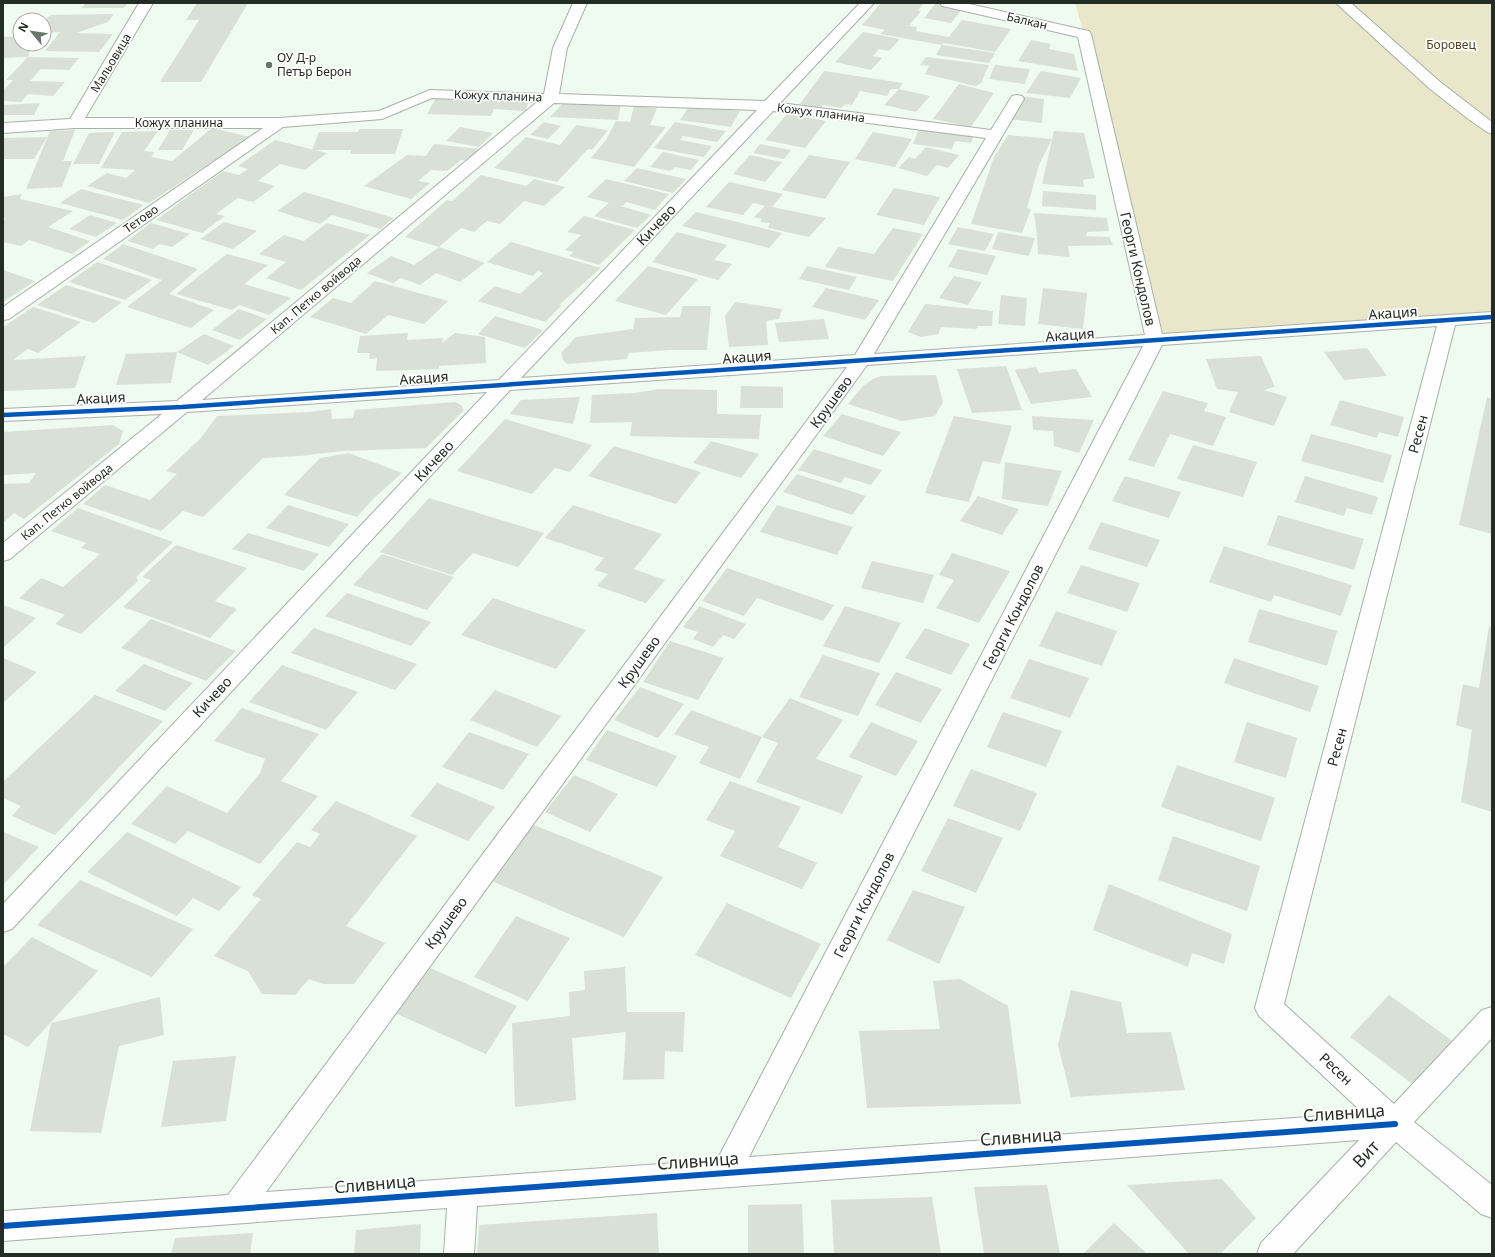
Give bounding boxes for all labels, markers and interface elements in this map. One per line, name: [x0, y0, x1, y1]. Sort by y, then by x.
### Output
street label: Балкан: [1005, 8, 1049, 33]
north arrow: [12, 12, 52, 52]
text: N: [14, 19, 32, 34]
street label: Мальовица: [86, 30, 135, 96]
park label: Боровец: [1426, 36, 1476, 53]
place label: ОУ Д-р Петър Берон: [277, 49, 352, 80]
marker: ОУ Д-р Петър Берон: [264, 60, 274, 70]
street label: Кожух планина: [454, 85, 543, 106]
street label: Кожух планина: [776, 99, 866, 126]
street label: Кожух планина: [135, 114, 223, 131]
street label: Тетово: [120, 200, 162, 237]
street label: Кичево: [632, 200, 680, 249]
street label: Георги Кондолов: [1116, 210, 1161, 328]
street label: Кап. Петко войвода: [267, 251, 365, 338]
street label: Акация: [1368, 301, 1418, 324]
street label: Акация: [1045, 323, 1095, 346]
street label: Акация: [722, 345, 772, 368]
street label: Акация: [399, 366, 449, 389]
street label: Крушево: [805, 372, 856, 432]
street label: Акация: [76, 387, 126, 408]
street label: Ресен: [1403, 413, 1432, 455]
street label: Кичево: [410, 436, 458, 485]
street label: Кап. Петко войвода: [17, 459, 116, 544]
street label: Георги Кондолов: [978, 561, 1047, 673]
street label: Крушево: [613, 632, 664, 692]
street label: Кичево: [188, 672, 236, 721]
street label: Ресен: [1322, 726, 1351, 768]
street label: Георги Кондолов: [829, 849, 898, 961]
street label: Крушево: [420, 893, 471, 953]
street label: Ресен: [1316, 1048, 1357, 1089]
street label: Сливница: [1302, 1098, 1386, 1127]
street label: Сливница: [979, 1122, 1063, 1151]
street label: Вит: [1347, 1135, 1384, 1172]
street label: Сливница: [656, 1146, 740, 1175]
street label: Сливница: [333, 1168, 417, 1199]

